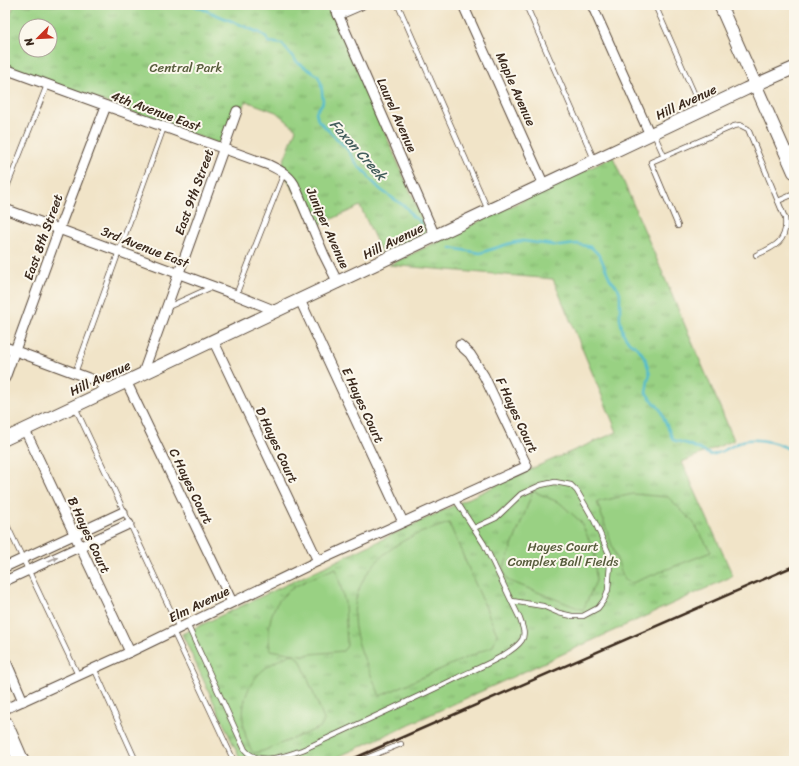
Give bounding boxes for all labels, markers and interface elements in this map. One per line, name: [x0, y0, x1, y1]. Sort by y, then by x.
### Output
north arrow: [18, 18, 58, 58]
text: N: [19, 34, 40, 50]
street label: Maple Avenue: [489, 48, 543, 130]
park label: Central Park: [149, 56, 223, 79]
street label: Laurel Avenue: [370, 74, 424, 156]
street label: Hill Avenue: [651, 78, 721, 126]
street label: 4th Avenue East: [108, 84, 205, 138]
water label: Faxon Creek: [323, 113, 394, 188]
street label: East 9th Street: [168, 145, 220, 238]
street label: Juniper Avenue: [299, 183, 356, 272]
street label: East 8th Street: [17, 190, 69, 283]
street label: Hill Avenue: [359, 216, 428, 266]
street label: 3rd Avenue East: [98, 220, 193, 275]
street label: Hill Avenue: [65, 354, 135, 402]
street label: E Hayes Court: [335, 363, 391, 447]
street label: F Hayes Court: [489, 373, 545, 457]
street label: D Hayes Court: [249, 403, 305, 487]
street label: C Hayes Court: [163, 444, 219, 528]
street label: B Hayes Court: [61, 493, 117, 577]
park label: Hayes Court Complex Ball Fields: [508, 535, 619, 573]
one-way arrow: [47, 556, 59, 562]
street label: Elm Avenue: [164, 579, 234, 629]

